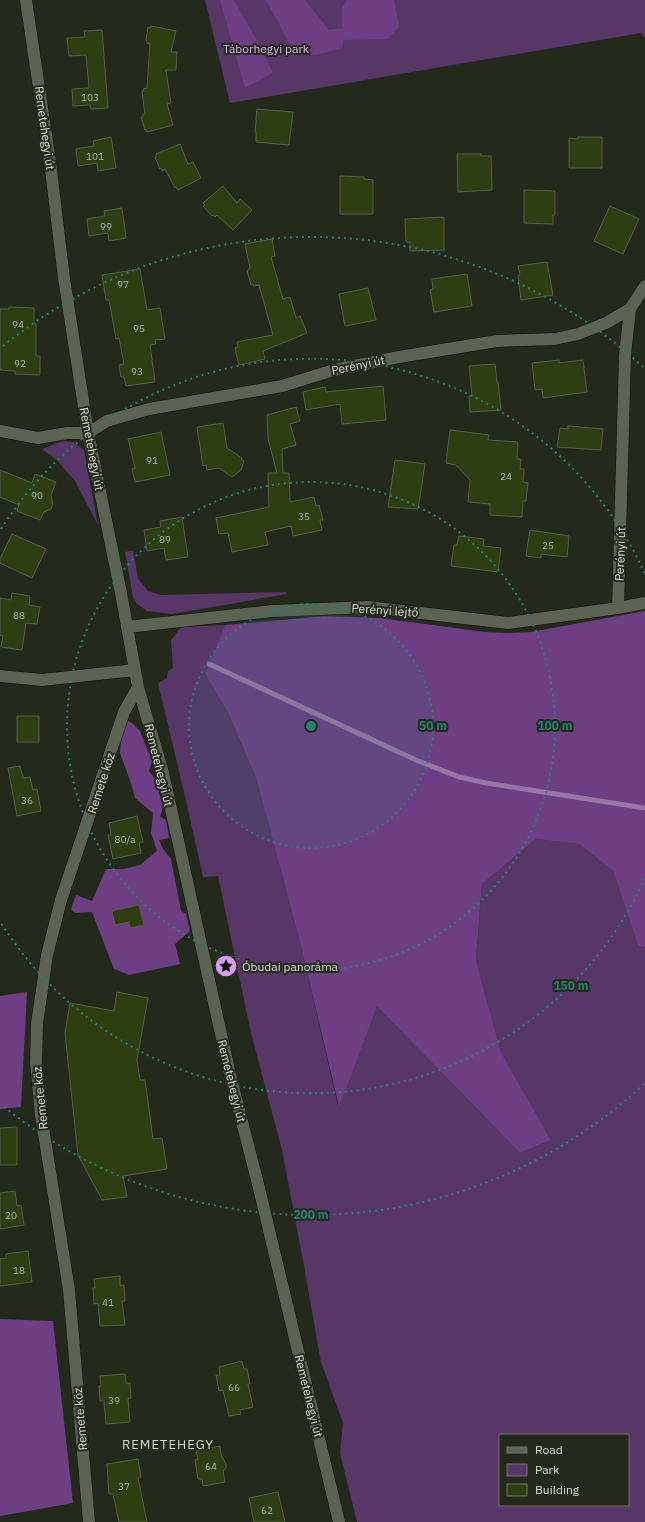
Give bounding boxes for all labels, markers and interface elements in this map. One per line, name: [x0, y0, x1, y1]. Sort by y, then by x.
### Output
park label: Táborhegyi park: [223, 41, 310, 56]
street label: Remetehegyi út: [32, 85, 58, 171]
house number: 103: [81, 91, 99, 104]
house number: 101: [86, 150, 104, 163]
house number: 99: [100, 220, 112, 233]
house number: 97: [117, 278, 129, 291]
house number: 94: [12, 318, 24, 331]
house number: 95: [133, 322, 145, 335]
street label: Perényi út: [330, 352, 386, 378]
house number: 92: [14, 357, 26, 370]
house number: 93: [131, 365, 143, 378]
street label: Remetehegyi út: [77, 406, 107, 492]
house number: 91: [146, 454, 158, 467]
house number: 24: [500, 470, 512, 483]
house number: 90: [31, 489, 43, 502]
house number: 35: [298, 510, 310, 523]
street label: Perényi út: [612, 527, 628, 581]
house number: 89: [159, 533, 171, 546]
house number: 25: [542, 539, 554, 552]
street label: Perényi lejtő: [351, 600, 419, 620]
house number: 88: [13, 609, 25, 622]
text: 50 m: [419, 718, 447, 733]
text: 100 m: [537, 718, 573, 733]
centre of rings: [304, 719, 318, 733]
street label: Remetehegyi út: [141, 722, 177, 808]
street label: Remete köz: [84, 750, 118, 815]
house number: 36: [21, 794, 33, 807]
house number: 80/a: [114, 833, 136, 846]
place icon: Óbudai panoráma: [213, 953, 239, 979]
place label: Óbudai panoráma: [242, 959, 339, 974]
text: 150 m: [553, 978, 589, 993]
street label: Remetehegyi út: [214, 1038, 250, 1124]
street label: Remete köz: [29, 1065, 51, 1130]
text: 200 m: [293, 1207, 329, 1222]
house number: 20: [5, 1209, 17, 1222]
house number: 18: [13, 1264, 25, 1277]
house number: 41: [102, 1296, 114, 1309]
street label: Remetehegyi út: [291, 1353, 327, 1439]
house number: 66: [228, 1381, 240, 1394]
street label: Remete köz: [70, 1386, 90, 1451]
house number: 39: [108, 1394, 120, 1407]
legend: [499, 1434, 629, 1506]
district label: REMETEHEGY: [122, 1436, 214, 1453]
text: Road: [535, 1442, 563, 1457]
house number: 64: [205, 1460, 217, 1473]
text: Park: [535, 1462, 560, 1477]
house number: 37: [118, 1480, 130, 1493]
text: Building: [535, 1482, 580, 1497]
house number: 62: [261, 1504, 273, 1517]

